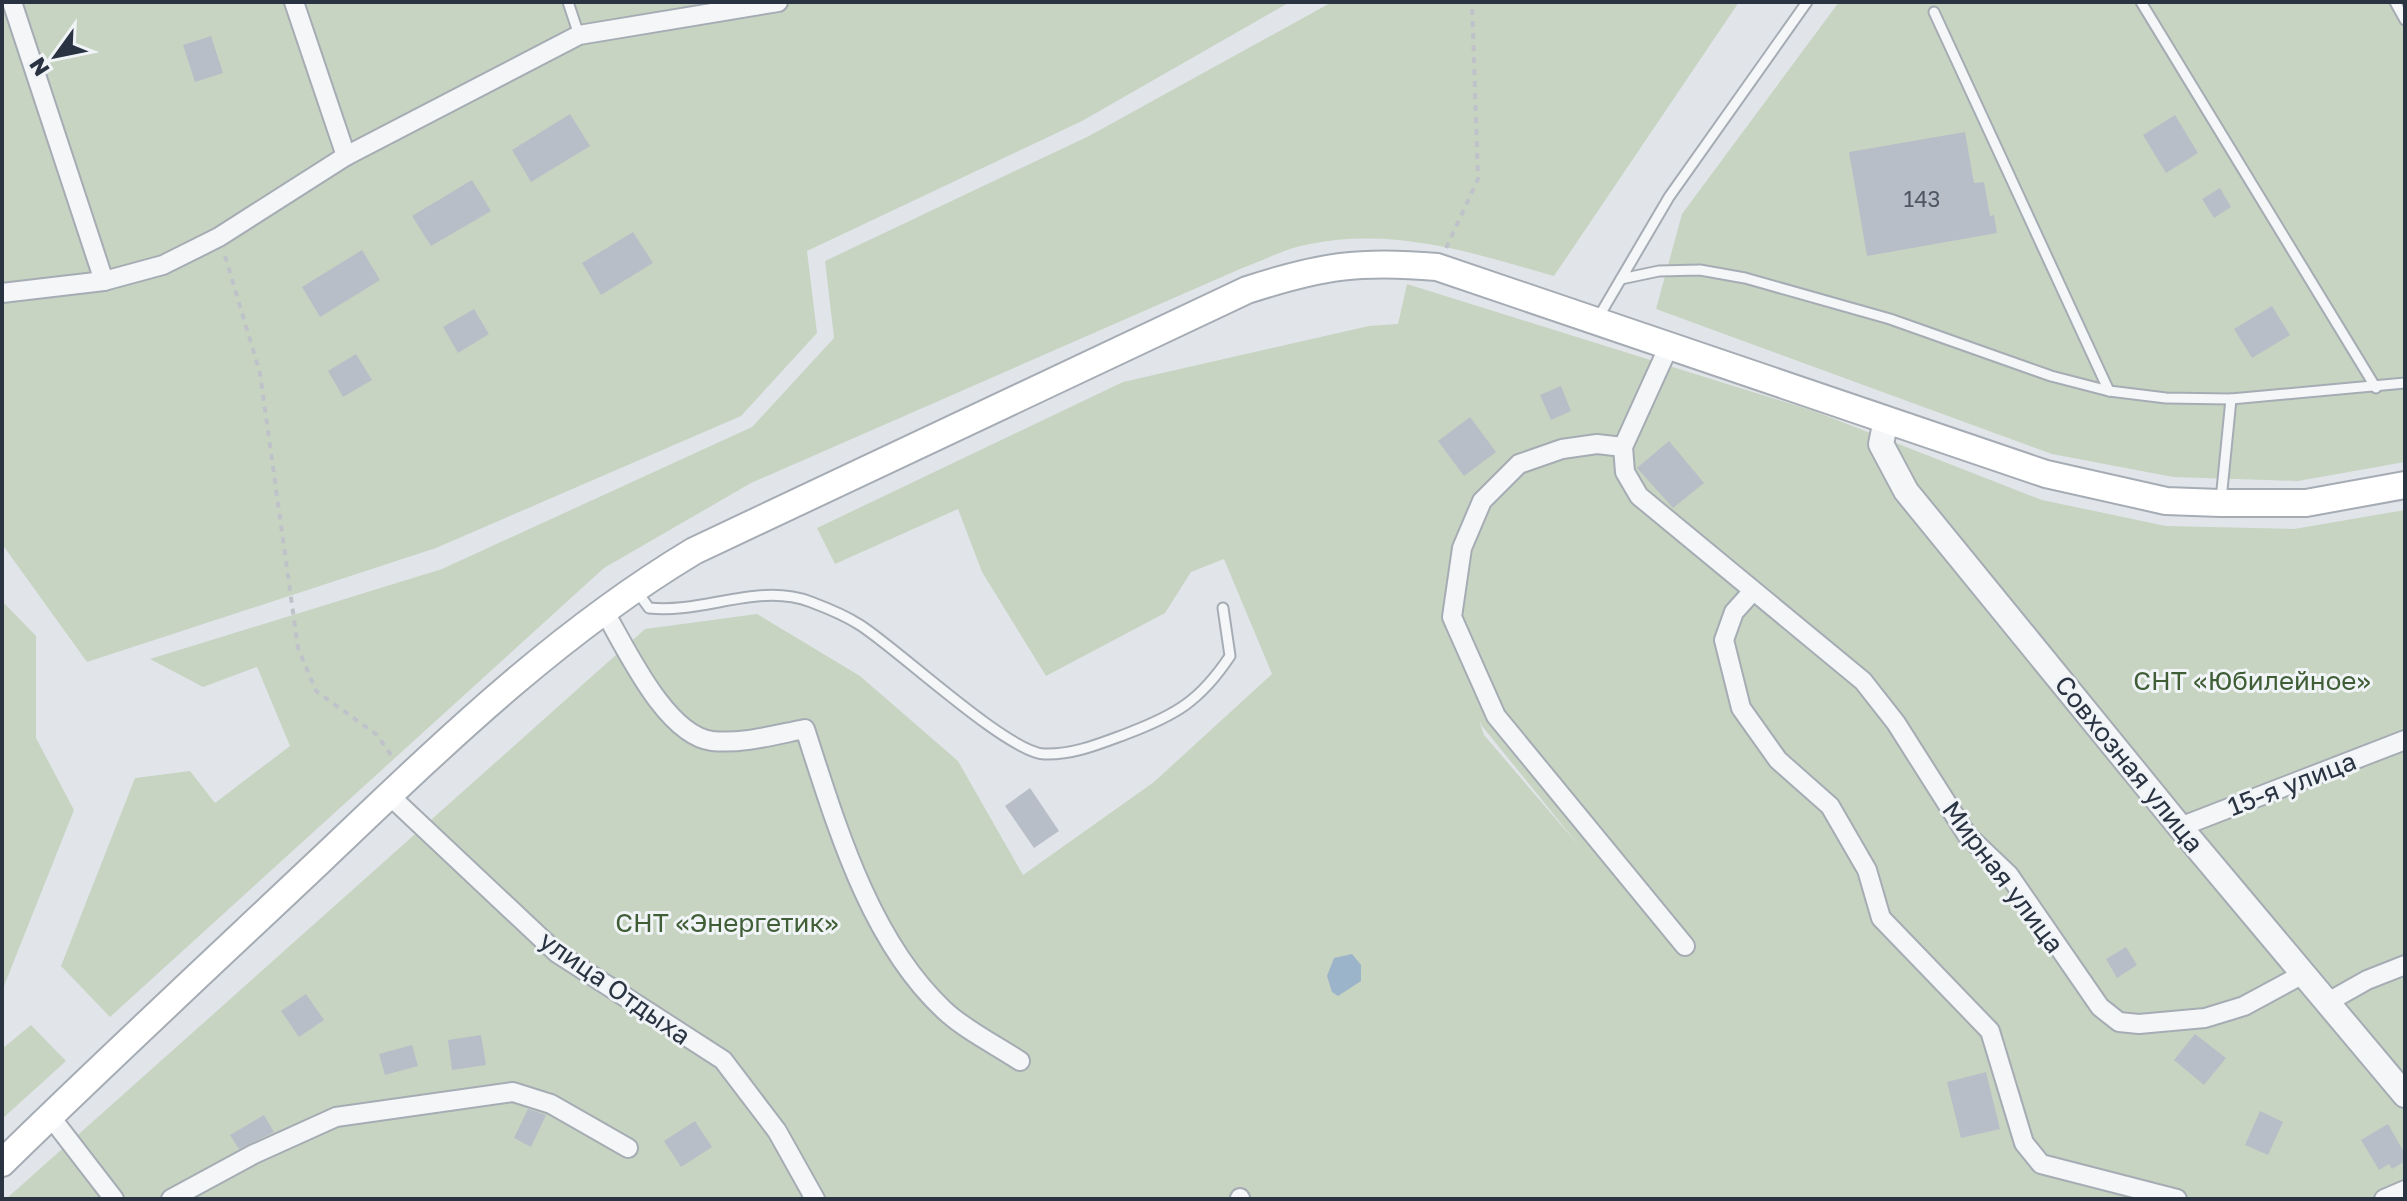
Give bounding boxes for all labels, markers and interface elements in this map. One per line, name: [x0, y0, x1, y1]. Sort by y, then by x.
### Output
north arrow: [16, 16, 96, 96]
text: N: [23, 53, 55, 82]
house number: 143: [1904, 185, 1940, 212]
park label: СНТ «Юбилейное»: [2133, 665, 2371, 696]
street label: Совхозная улица: [2048, 669, 2210, 858]
street label: 15-я улица: [2223, 745, 2360, 822]
street label: Мирная улица: [1936, 795, 2071, 959]
park label: СНТ «Энергетик»: [615, 907, 839, 938]
street label: улица Отдыха: [534, 924, 697, 1051]

